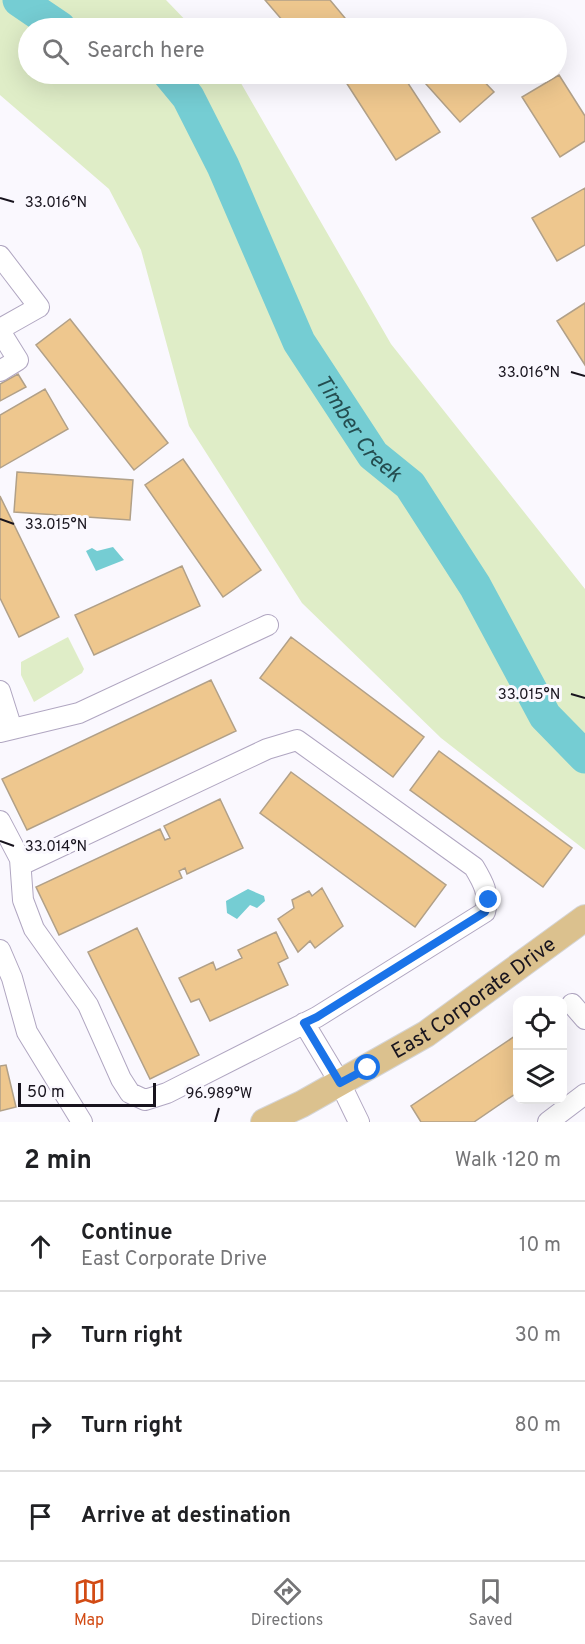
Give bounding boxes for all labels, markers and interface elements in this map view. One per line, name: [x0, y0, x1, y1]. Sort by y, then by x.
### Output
search box: [18, 18, 567, 84]
icon: search: [39, 35, 72, 68]
text: Search here: [87, 38, 205, 65]
text: 33.016°N: [25, 194, 87, 213]
text: 33.016°N: [498, 364, 560, 383]
water label: Timber Creek: [308, 370, 407, 489]
text: 33.015°N: [25, 516, 87, 535]
text: 33.015°N: [498, 686, 560, 705]
text: 33.014°N: [25, 838, 87, 857]
route end: [475, 886, 501, 912]
street label: East Corporate Drive: [387, 932, 562, 1066]
map controls: [513, 996, 567, 1104]
button: locate: [513, 996, 567, 1050]
button: layers: [513, 1050, 567, 1104]
route start: [354, 1054, 380, 1080]
scale bar: [18, 1080, 156, 1108]
text: 50 m: [27, 1083, 65, 1103]
text: 96.989°W: [186, 1085, 252, 1104]
text: 2 min: [24, 1145, 92, 1178]
text: Walk · 120 m: [455, 1148, 561, 1174]
text: Continue: [81, 1220, 172, 1247]
icon: ahead: [24, 1230, 57, 1263]
text: 10 m: [519, 1233, 561, 1259]
text: East Corporate Drive: [81, 1247, 267, 1273]
icon: right: [24, 1320, 57, 1353]
text: Turn right: [81, 1323, 183, 1350]
text: 30 m: [515, 1323, 561, 1349]
icon: right: [24, 1410, 57, 1443]
text: Turn right: [81, 1413, 183, 1440]
text: 80 m: [515, 1413, 561, 1439]
icon: arrive: [24, 1500, 57, 1533]
text: Arrive at destination: [81, 1503, 291, 1530]
tab: Map: [73, 1575, 106, 1631]
tab: Directions: [251, 1575, 323, 1631]
tab: Saved: [468, 1575, 512, 1631]

